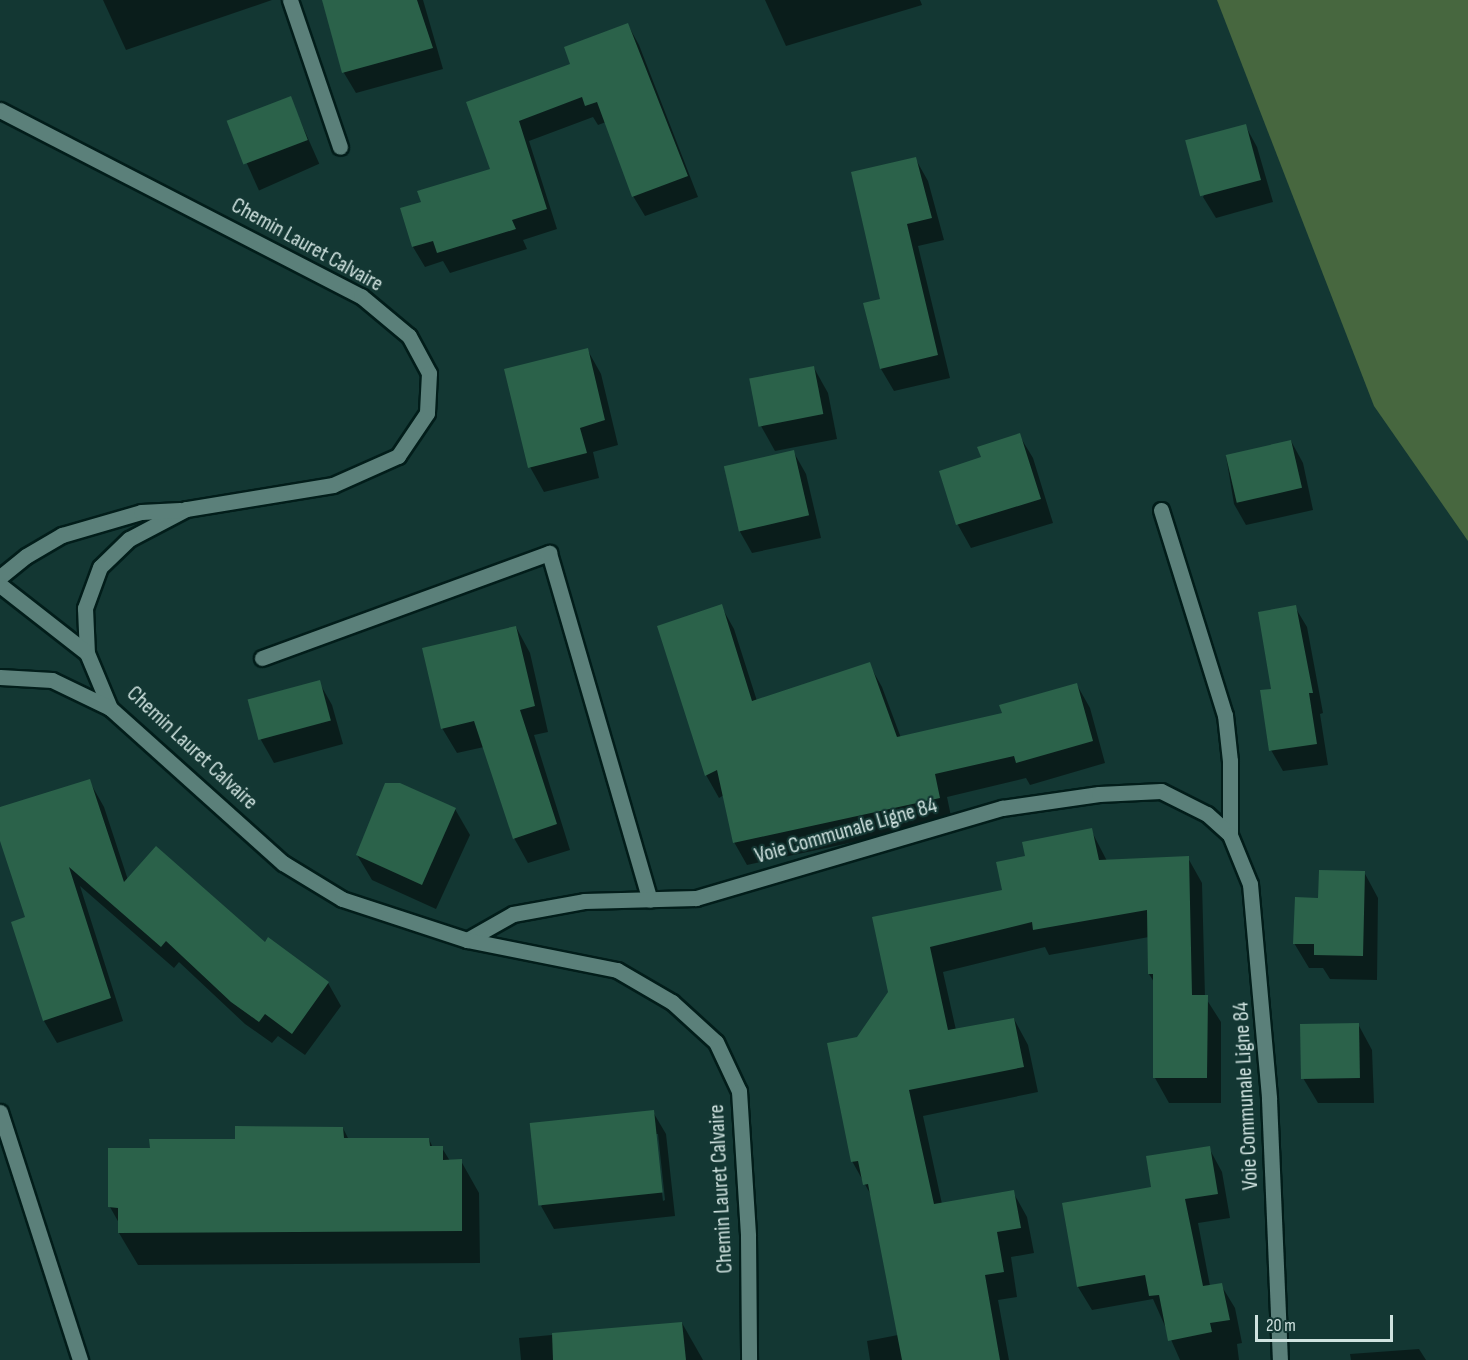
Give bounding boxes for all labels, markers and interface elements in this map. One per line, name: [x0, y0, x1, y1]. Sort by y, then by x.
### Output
street label: Chemin Lauret Calvaire: [227, 192, 387, 298]
street label: Chemin Lauret Calvaire: [121, 681, 263, 815]
street label: Voie Communale Ligne 84: [752, 792, 940, 870]
street label: Voie Communale Ligne 84: [1228, 1001, 1264, 1191]
street label: Chemin Lauret Calvaire: [703, 1104, 739, 1274]
scale bar: [1258, 1303, 1396, 1341]
text: 20 m: [1266, 1315, 1296, 1336]

